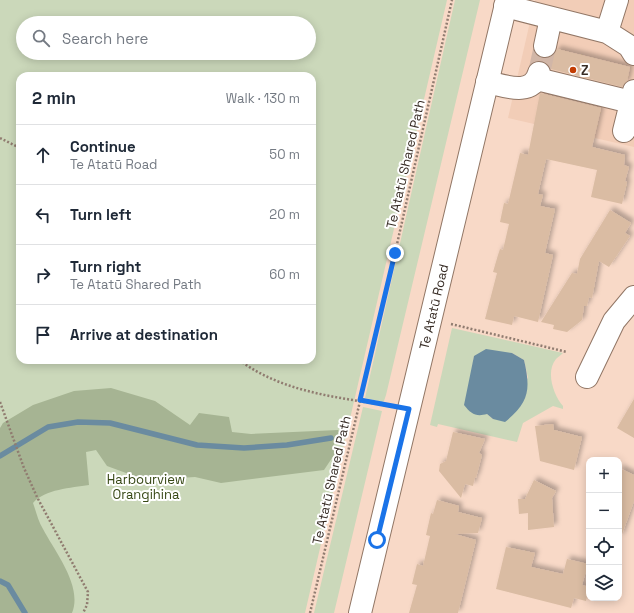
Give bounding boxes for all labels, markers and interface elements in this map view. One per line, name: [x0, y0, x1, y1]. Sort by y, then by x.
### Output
search box: [16, 16, 316, 60]
icon: search: [30, 27, 52, 49]
text: Search here: [62, 29, 148, 48]
place label: Z: [581, 62, 589, 79]
marker: Z: [568, 65, 578, 75]
text: 2 min: [32, 87, 76, 109]
text: Walk · 130 m: [226, 90, 300, 107]
street label: Te Atatū Shared Path: [382, 98, 429, 230]
text: Continue: [70, 137, 136, 156]
icon: ahead: [32, 144, 54, 166]
text: 50 m: [269, 146, 300, 163]
text: Te Atatū Road: [70, 156, 157, 173]
icon: left: [32, 204, 54, 226]
text: Turn left: [70, 205, 132, 224]
text: 20 m: [269, 206, 300, 223]
route end: [386, 244, 404, 262]
text: Turn right: [70, 257, 141, 276]
street label: Te Atatū Road: [415, 262, 452, 351]
icon: right: [32, 264, 54, 286]
text: 60 m: [269, 266, 300, 283]
text: Te Atatū Shared Path: [70, 276, 202, 293]
icon: arrive: [32, 324, 54, 346]
text: Arrive at destination: [70, 325, 218, 344]
street label: Te Atatū Shared Path: [308, 414, 355, 546]
map controls: [586, 457, 622, 601]
button: +: [586, 457, 622, 493]
park label: Harbourview Orangihina: [107, 471, 185, 503]
button: −: [586, 493, 622, 529]
button: locate: [586, 529, 622, 565]
route start: [368, 531, 386, 549]
button: layers: [586, 565, 622, 601]

